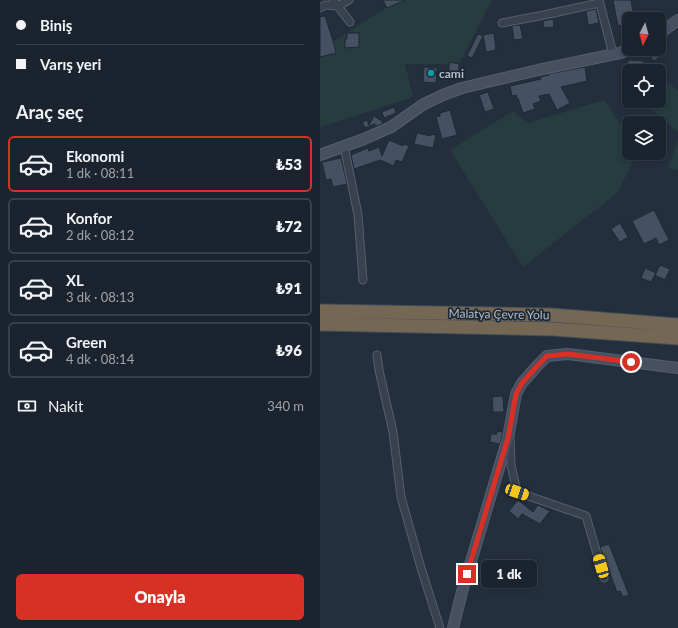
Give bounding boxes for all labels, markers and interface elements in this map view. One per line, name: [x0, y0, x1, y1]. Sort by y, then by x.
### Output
north arrow: [622, 12, 666, 56]
map controls: [622, 12, 666, 160]
text: Biniş: [40, 16, 72, 34]
text: Varış yeri: [40, 55, 101, 73]
button: locate: [622, 64, 666, 108]
place label: cami: [439, 66, 464, 81]
marker: cami: [426, 68, 436, 78]
text: Araç seç: [16, 101, 84, 123]
button: layers: [622, 116, 666, 160]
icon: car: [18, 146, 54, 182]
text: Ekonomi: [66, 147, 124, 165]
text: ₺53: [276, 155, 302, 173]
text: 1 dk · 08:11: [66, 165, 134, 181]
icon: car: [18, 208, 54, 244]
text: Konfor: [66, 209, 112, 227]
text: ₺72: [276, 217, 302, 235]
text: 2 dk · 08:12: [66, 227, 134, 243]
icon: car: [18, 270, 54, 306]
text: XL: [66, 271, 84, 289]
text: ₺91: [276, 279, 302, 297]
text: 3 dk · 08:13: [66, 289, 134, 305]
street label: Malatya Çevre Yolu: [448, 306, 550, 322]
icon: car: [18, 332, 54, 368]
text: Green: [66, 333, 107, 351]
text: ₺96: [276, 341, 302, 359]
text: 4 dk · 08:14: [66, 351, 134, 367]
route start: [622, 353, 640, 371]
icon: cash: [16, 395, 38, 417]
text: Nakit: [48, 397, 83, 415]
text: 340 m: [267, 398, 304, 414]
car: [504, 482, 530, 502]
car: [592, 553, 610, 579]
callout: 1 dk: [481, 560, 537, 588]
route end: [458, 565, 476, 583]
text: 1 dk: [496, 566, 522, 582]
button: Onayla: [16, 574, 304, 620]

